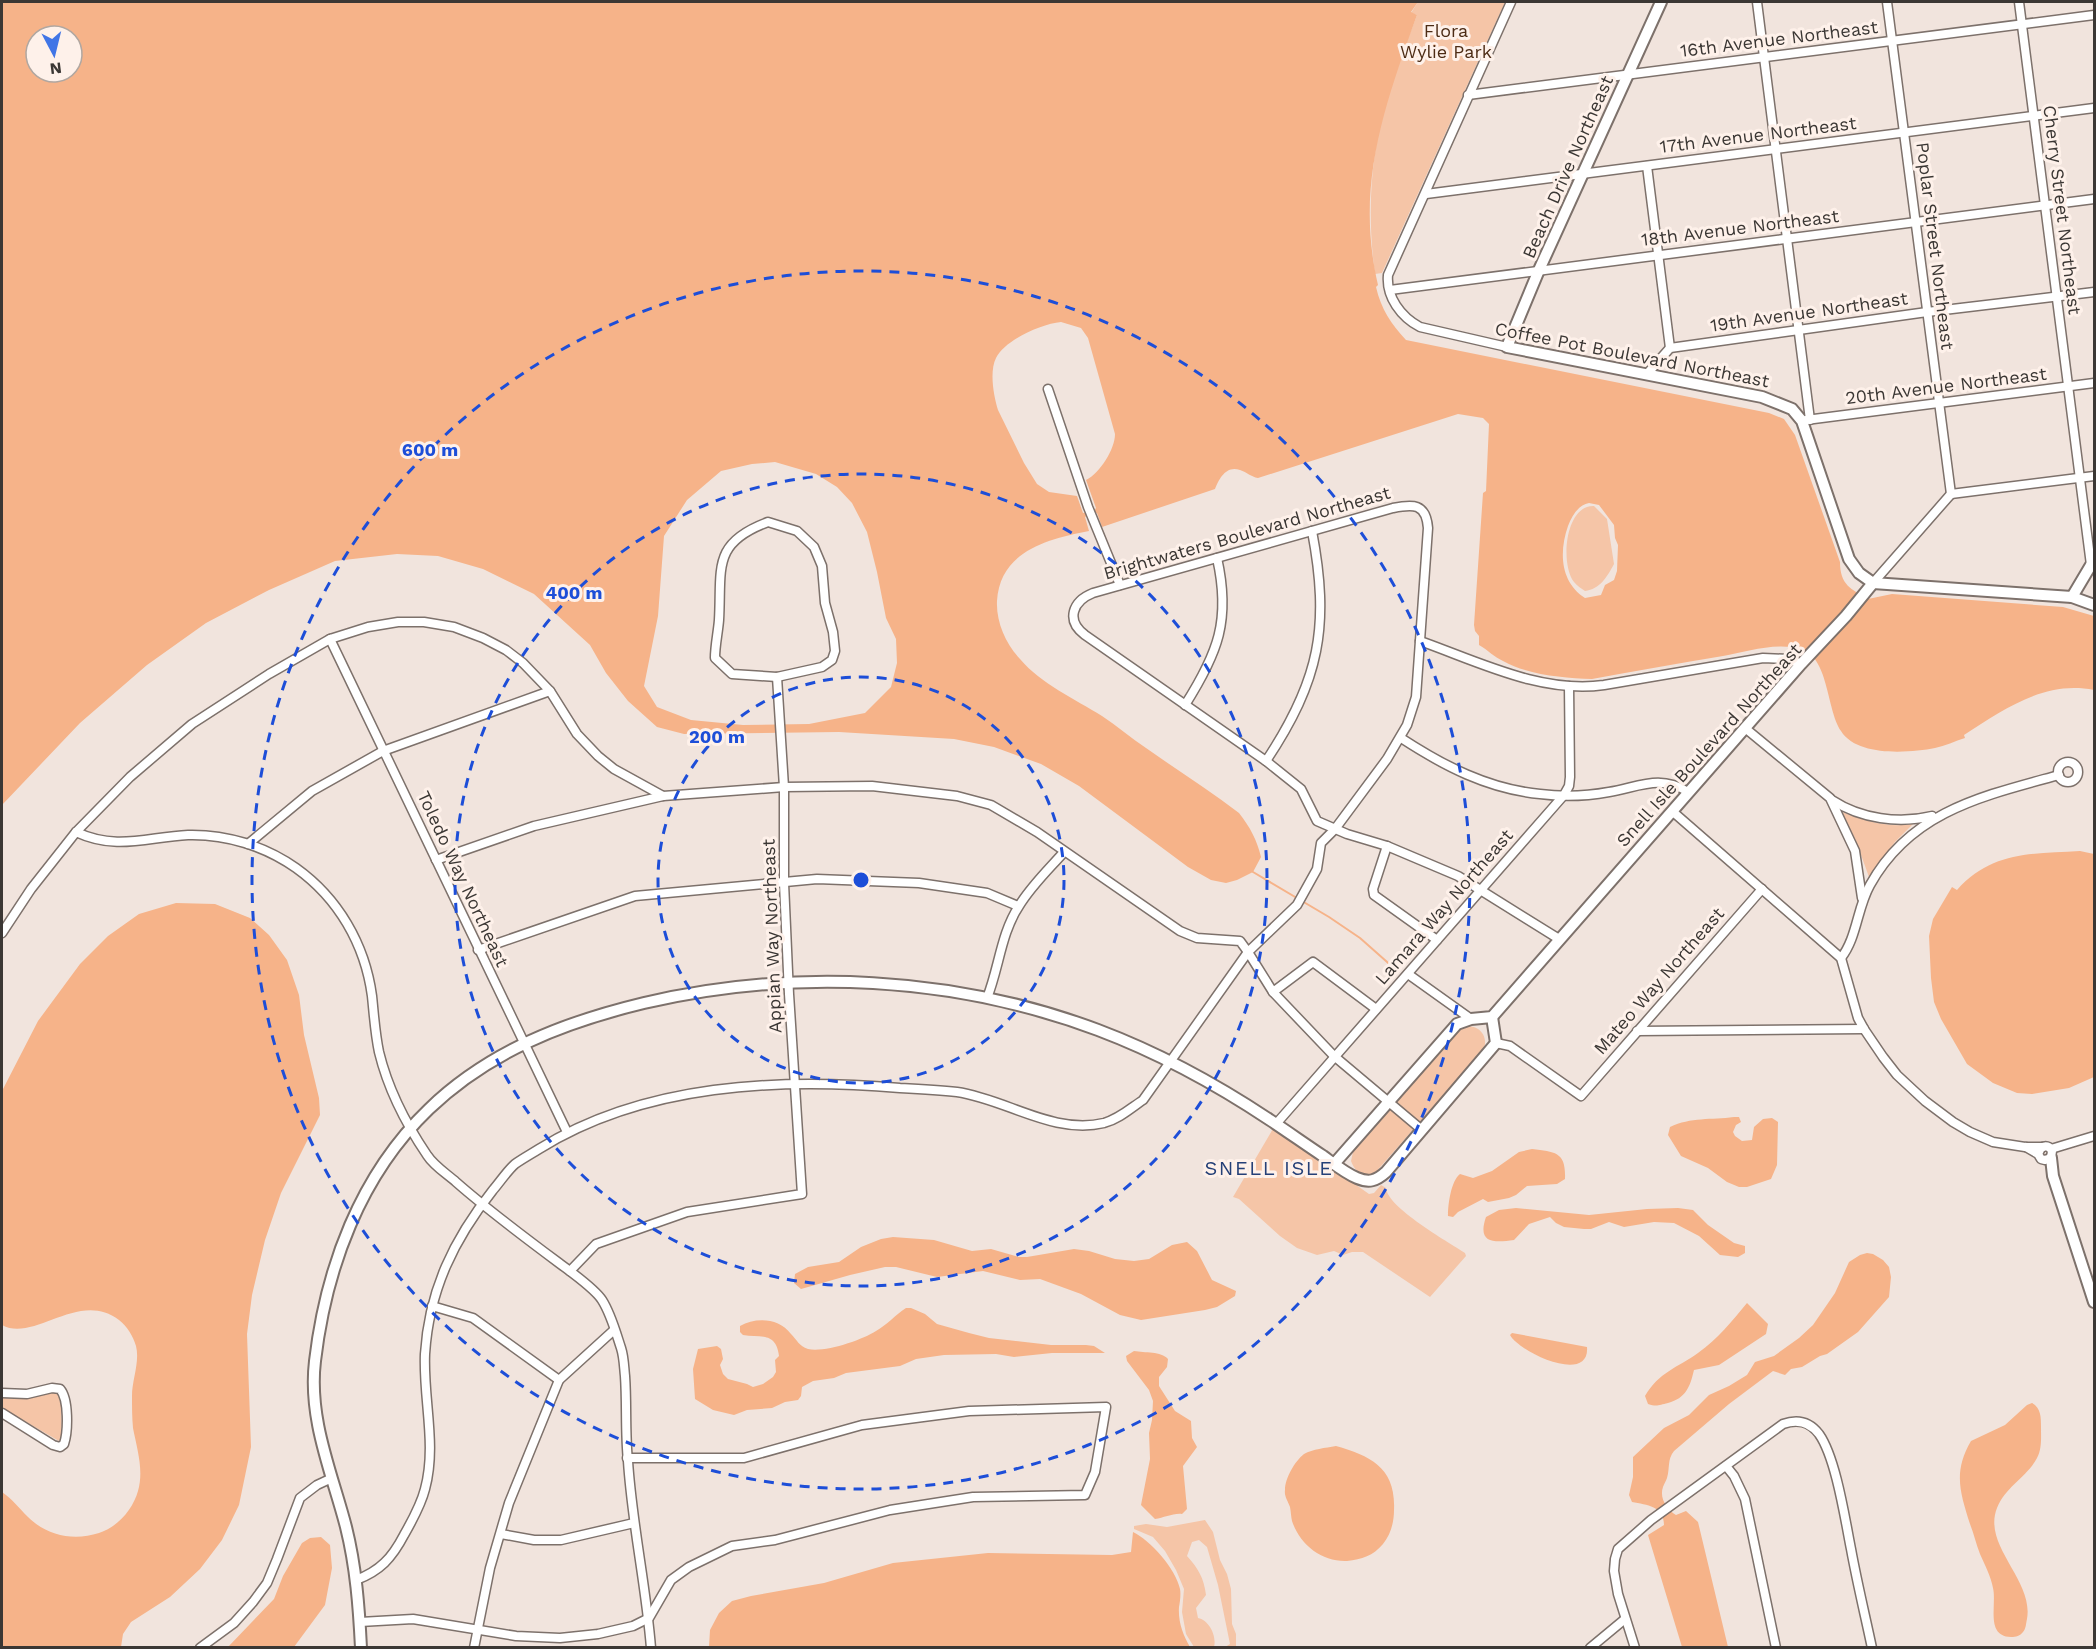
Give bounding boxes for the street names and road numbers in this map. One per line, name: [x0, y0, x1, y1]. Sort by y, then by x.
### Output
street label: 16th Avenue Northeast: [1679, 16, 1879, 61]
street label: Beach Drive Northeast: [1518, 72, 1617, 261]
street label: Cherry Street Northeast: [2039, 104, 2086, 316]
street label: 17th Avenue Northeast: [1658, 112, 1858, 157]
street label: Poplar Street Northeast: [1912, 141, 1959, 351]
street label: 18th Avenue Northeast: [1640, 205, 1840, 250]
street label: 19th Avenue Northeast: [1709, 287, 1909, 336]
street label: Coffee Pot Boulevard Northeast: [1493, 318, 1771, 392]
street label: 20th Avenue Northeast: [1844, 363, 2048, 408]
street label: Brightwaters Boulevard Northeast: [1101, 481, 1393, 584]
street label: Snell Isle Boulevard Northeast: [1612, 638, 1806, 851]
street label: Toledo Way Northeast: [413, 788, 514, 970]
street label: Lamara Way Northeast: [1370, 824, 1517, 989]
street label: Appian Way Northeast: [758, 838, 785, 1034]
street label: Mateo Way Northeast: [1589, 903, 1728, 1058]

